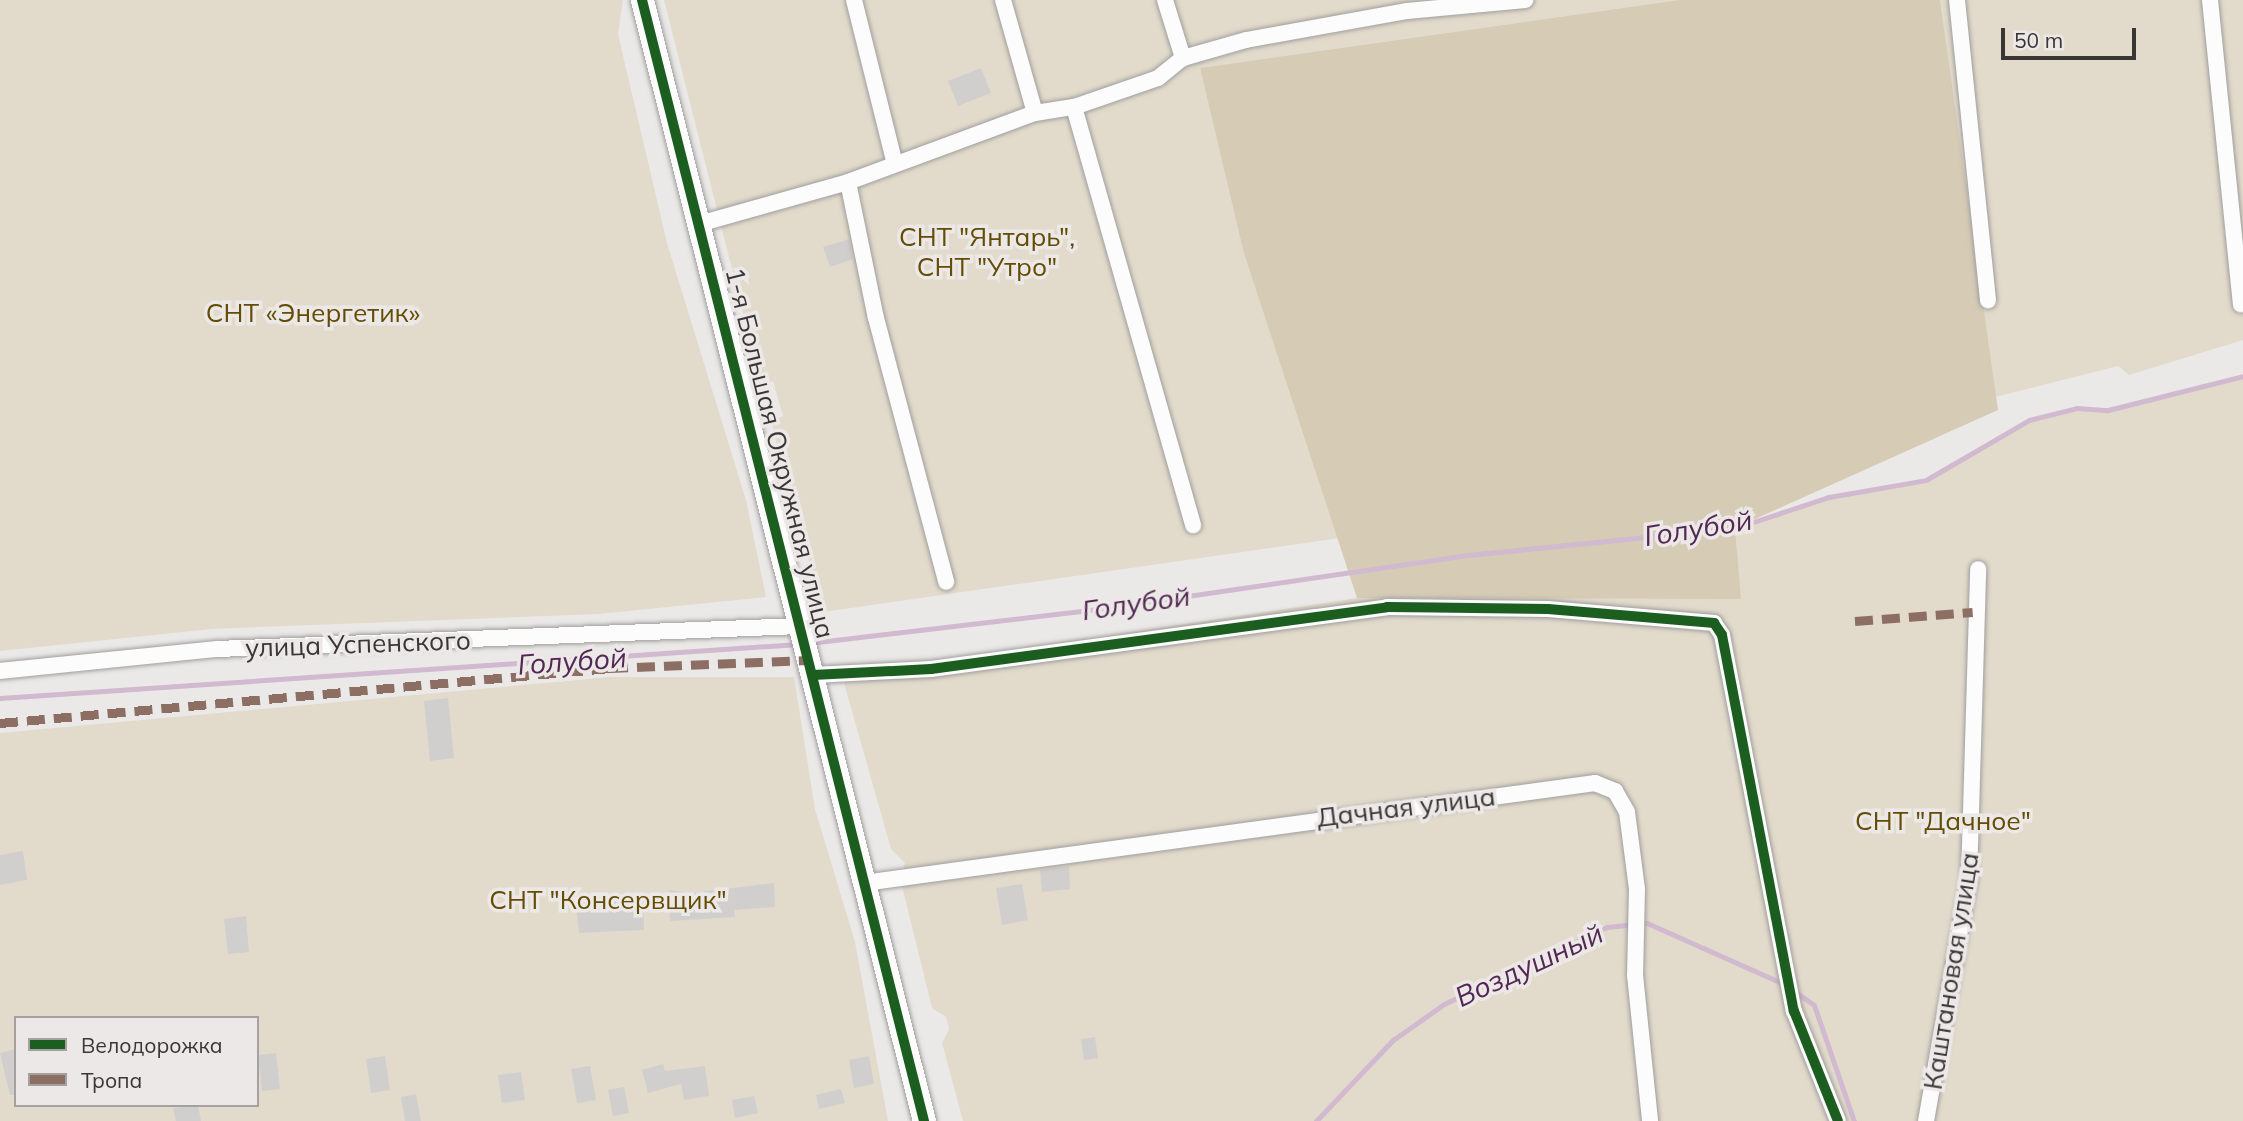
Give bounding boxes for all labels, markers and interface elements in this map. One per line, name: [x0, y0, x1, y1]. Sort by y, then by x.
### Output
scale bar: [2005, 14, 2140, 58]
text: 50 m: [2014, 27, 2063, 53]
park label: СНТ "Янтарь", СНТ "Утро": [899, 221, 1075, 282]
street label: 1-я Большая Окружная улица: [719, 264, 841, 642]
park label: СНТ «Энергетик»: [206, 297, 420, 329]
water label: Голубой: [1642, 503, 1754, 553]
water label: Голубой: [1080, 579, 1192, 627]
street label: улица Успенского: [245, 624, 471, 664]
water label: Голубой: [516, 640, 628, 682]
street label: Дачная улица: [1315, 781, 1497, 833]
park label: СНТ "Дачное": [1855, 805, 2031, 837]
street label: Каштановая улица: [1917, 850, 1985, 1092]
park label: СНТ "Консервщик": [489, 884, 727, 916]
water label: Воздушный: [1450, 916, 1608, 1014]
legend: [14, 1016, 259, 1107]
text: Велодорожка: [81, 1032, 223, 1058]
text: Тропа: [81, 1067, 142, 1093]

